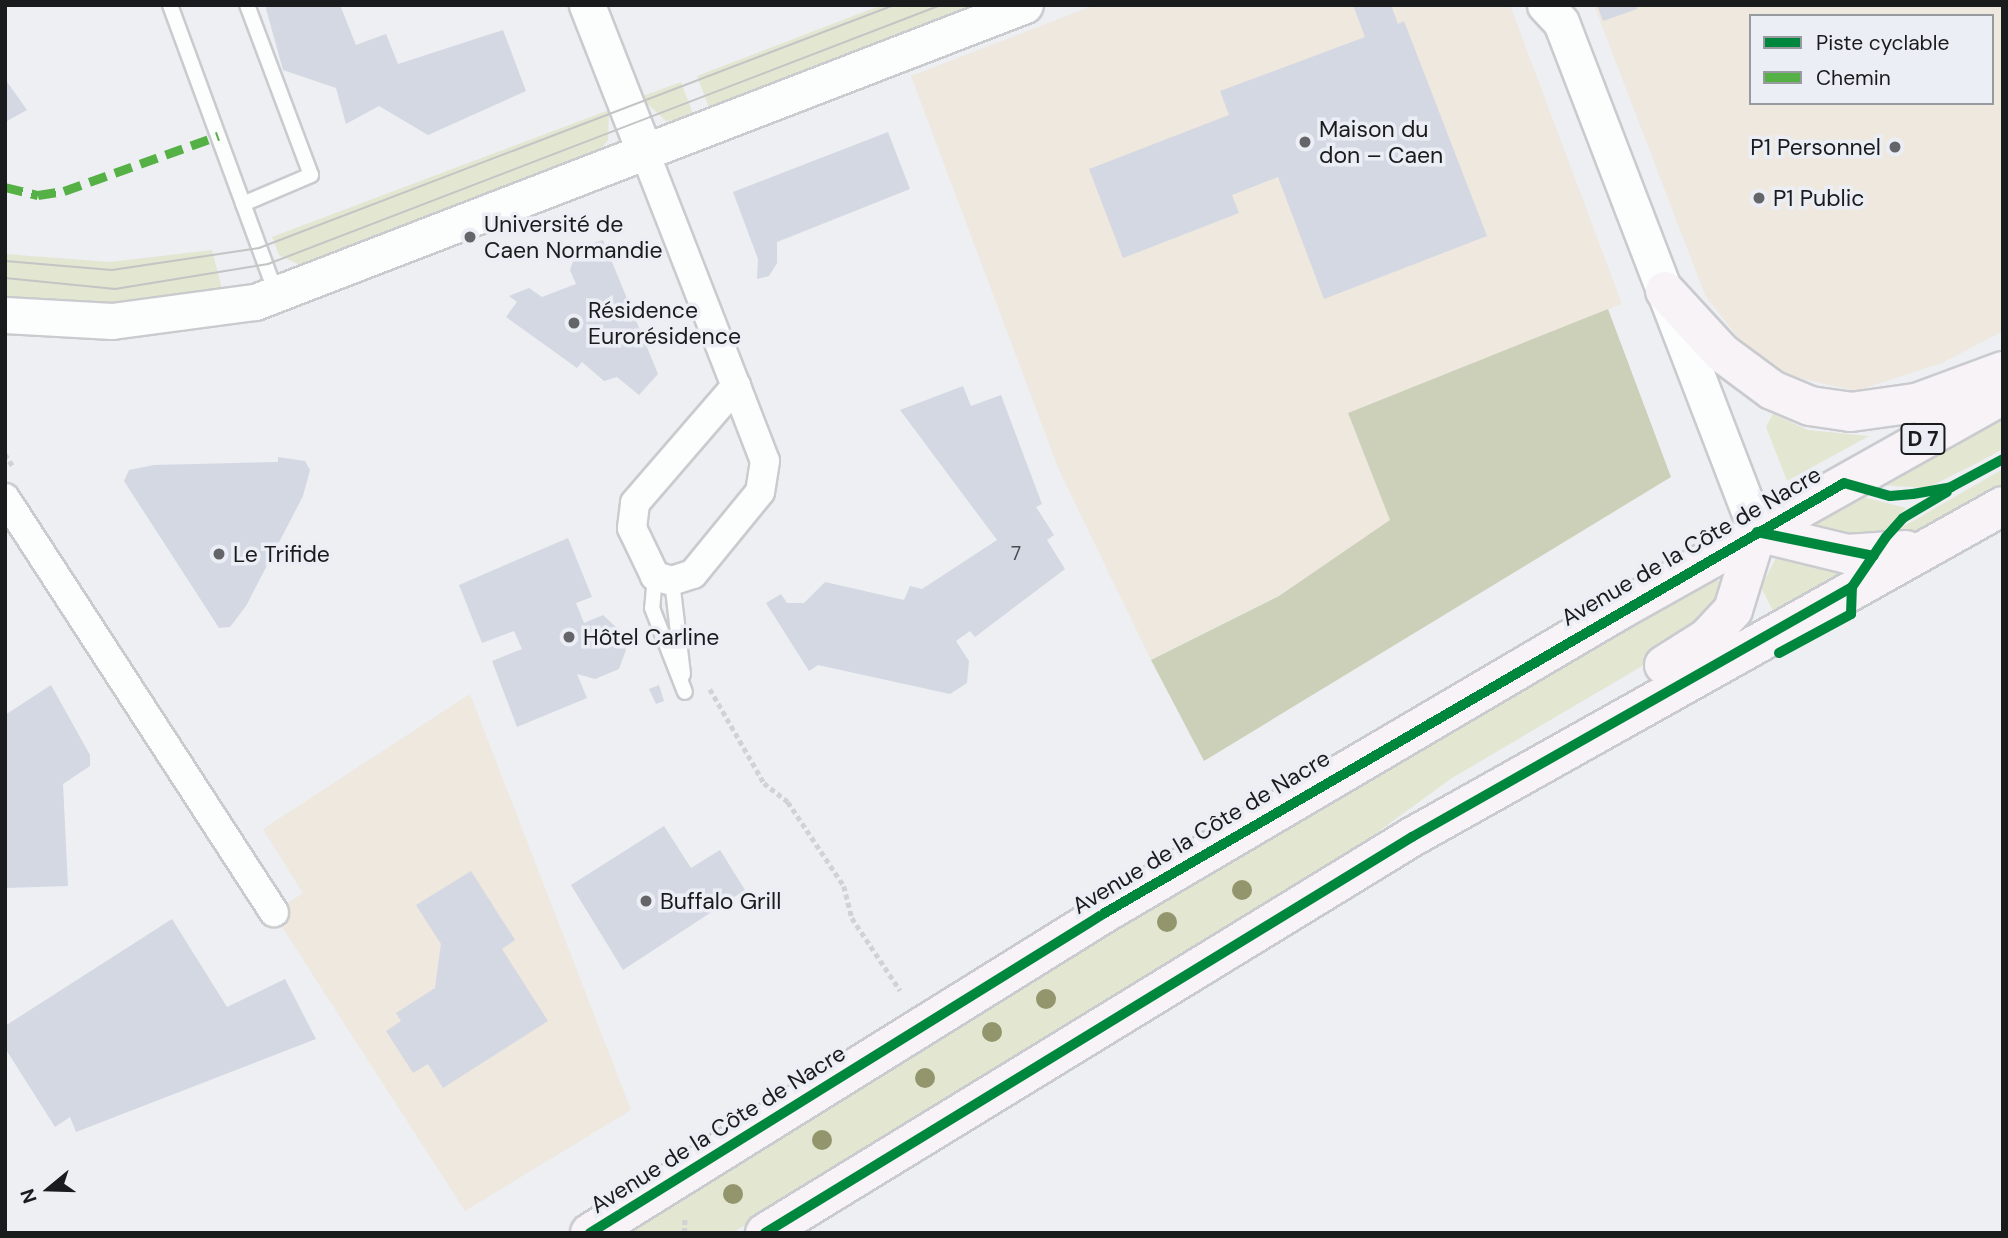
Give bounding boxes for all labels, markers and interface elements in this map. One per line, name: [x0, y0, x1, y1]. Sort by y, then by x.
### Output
legend: [1749, 14, 1994, 105]
text: Piste cyclable: [1816, 29, 1949, 57]
text: Chemin: [1816, 64, 1891, 92]
place label: Maison du don – Caen: [1319, 115, 1443, 169]
place label: P1 Personnel: [1750, 133, 1881, 161]
marker: Maison du don – Caen: [1297, 134, 1313, 150]
marker: P1 Personnel: [1887, 139, 1903, 155]
place label: P1 Public: [1773, 184, 1864, 212]
marker: P1 Public: [1751, 190, 1767, 206]
place label: Université de Caen Normandie: [484, 210, 663, 264]
marker: Université de Caen Normandie: [462, 229, 478, 245]
place label: Résidence Eurorésidence: [588, 296, 741, 350]
marker: Résidence Eurorésidence: [566, 315, 582, 331]
road number: D 7: [1900, 422, 1946, 457]
street label: Avenue de la Côte de Nacre: [1556, 460, 1826, 632]
place label: Le Trifide: [233, 540, 330, 568]
house number: 7: [1011, 543, 1021, 565]
marker: Le Trifide: [211, 546, 227, 562]
place label: Hôtel Carline: [583, 623, 719, 651]
marker: Hôtel Carline: [561, 629, 577, 645]
street label: Avenue de la Côte de Nacre: [1067, 744, 1335, 920]
place label: Buffalo Grill: [660, 887, 781, 915]
marker: Buffalo Grill: [638, 893, 654, 909]
street label: Avenue de la Côte de Nacre: [585, 1039, 851, 1219]
north arrow: [14, 1154, 84, 1224]
text: N: [15, 1185, 43, 1207]

